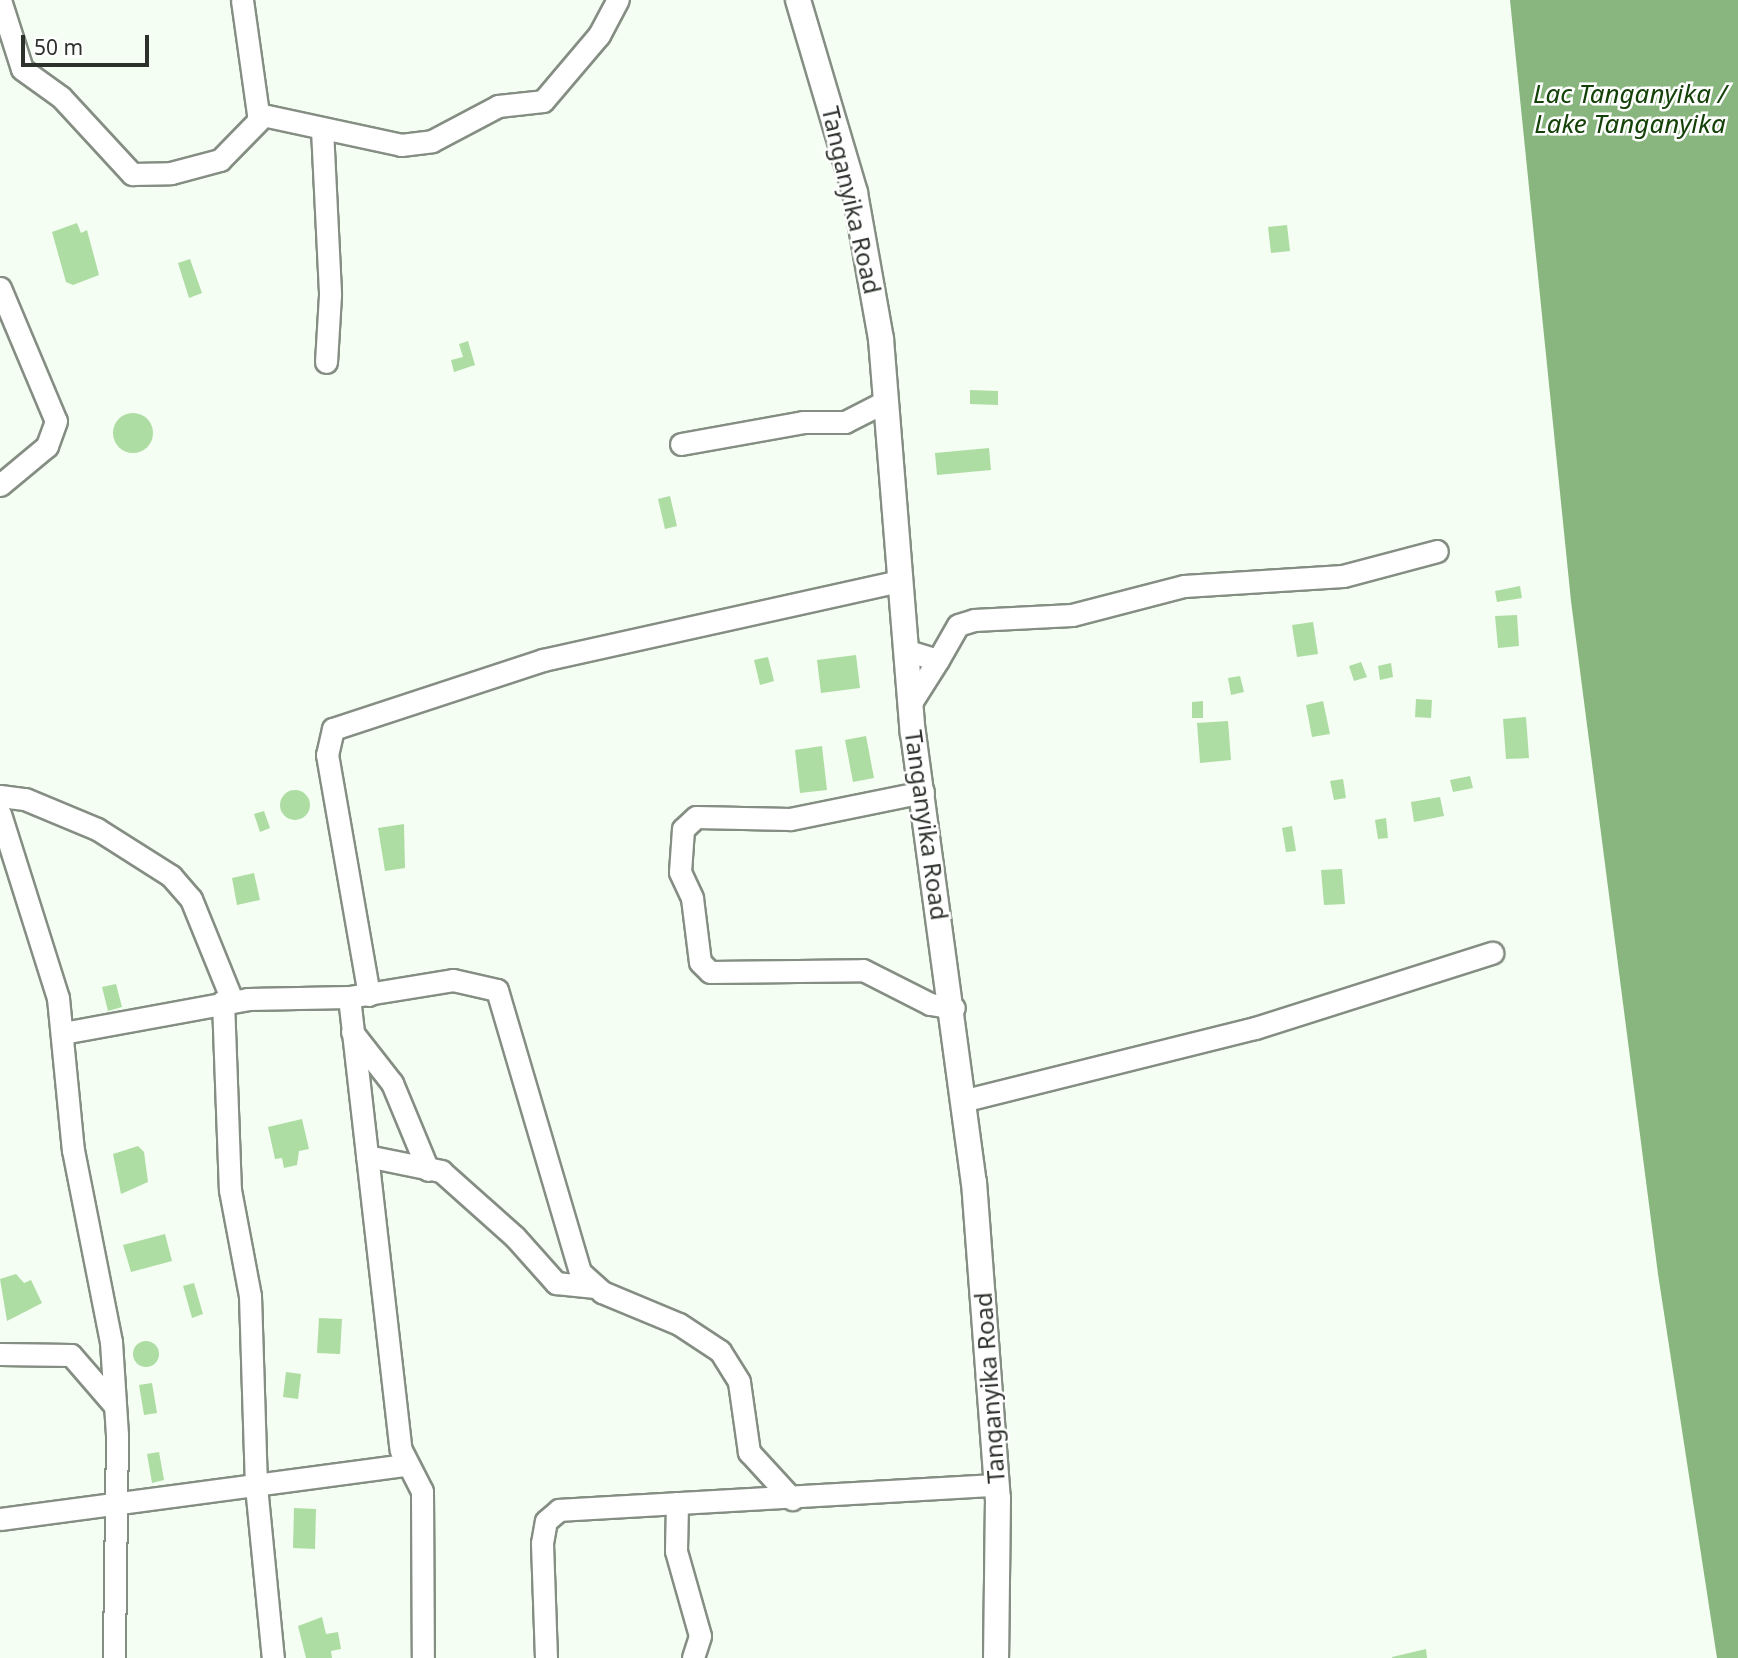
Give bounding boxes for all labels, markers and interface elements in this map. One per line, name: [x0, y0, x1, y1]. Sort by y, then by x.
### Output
scale bar: [24, 21, 152, 65]
text: 50 m: [34, 33, 83, 61]
water label: Lac Tanganyika / Lake Tanganyika: [1533, 78, 1727, 140]
street label: Tanganyika Road: [816, 104, 888, 296]
street label: Tanganyika Road: [899, 728, 955, 922]
street label: Tanganyika Road: [968, 1292, 1010, 1484]

